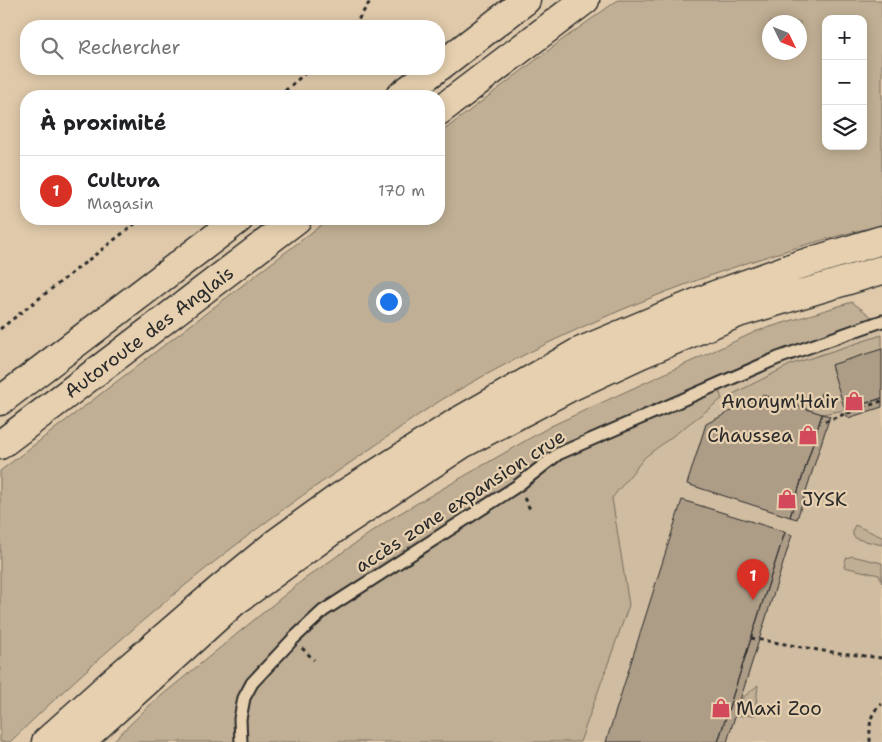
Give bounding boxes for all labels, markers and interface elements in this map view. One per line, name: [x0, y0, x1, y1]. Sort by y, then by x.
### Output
north arrow: [762, 15, 807, 60]
map controls: [822, 15, 867, 150]
button: +: [822, 15, 867, 60]
search box: [20, 20, 445, 75]
icon: search: [38, 34, 66, 62]
text: Rechercher: [78, 35, 181, 60]
button: −: [822, 60, 867, 105]
button: layers: [822, 105, 867, 150]
text: À proximité: [40, 109, 166, 137]
text: Cultura: [87, 168, 160, 193]
text: 1: [52, 180, 60, 201]
text: 170 m: [378, 180, 425, 201]
text: Magasin: [87, 193, 153, 214]
street label: Autoroute des Anglais: [59, 260, 239, 404]
your location: [376, 289, 402, 315]
place label: Anonym'Hair: [721, 389, 839, 414]
shop icon: Anonym'Hair: [843, 390, 865, 412]
place label: Chaussea: [707, 423, 793, 448]
street label: accès zone expansion crue: [350, 424, 570, 578]
shop icon: Chaussea: [797, 424, 819, 446]
place label: JYSK: [802, 487, 847, 512]
shop icon: JYSK: [776, 488, 798, 510]
pin: 1: [737, 559, 769, 600]
place label: Maxi Zoo: [736, 696, 822, 721]
shop icon: Maxi Zoo: [710, 697, 732, 719]

